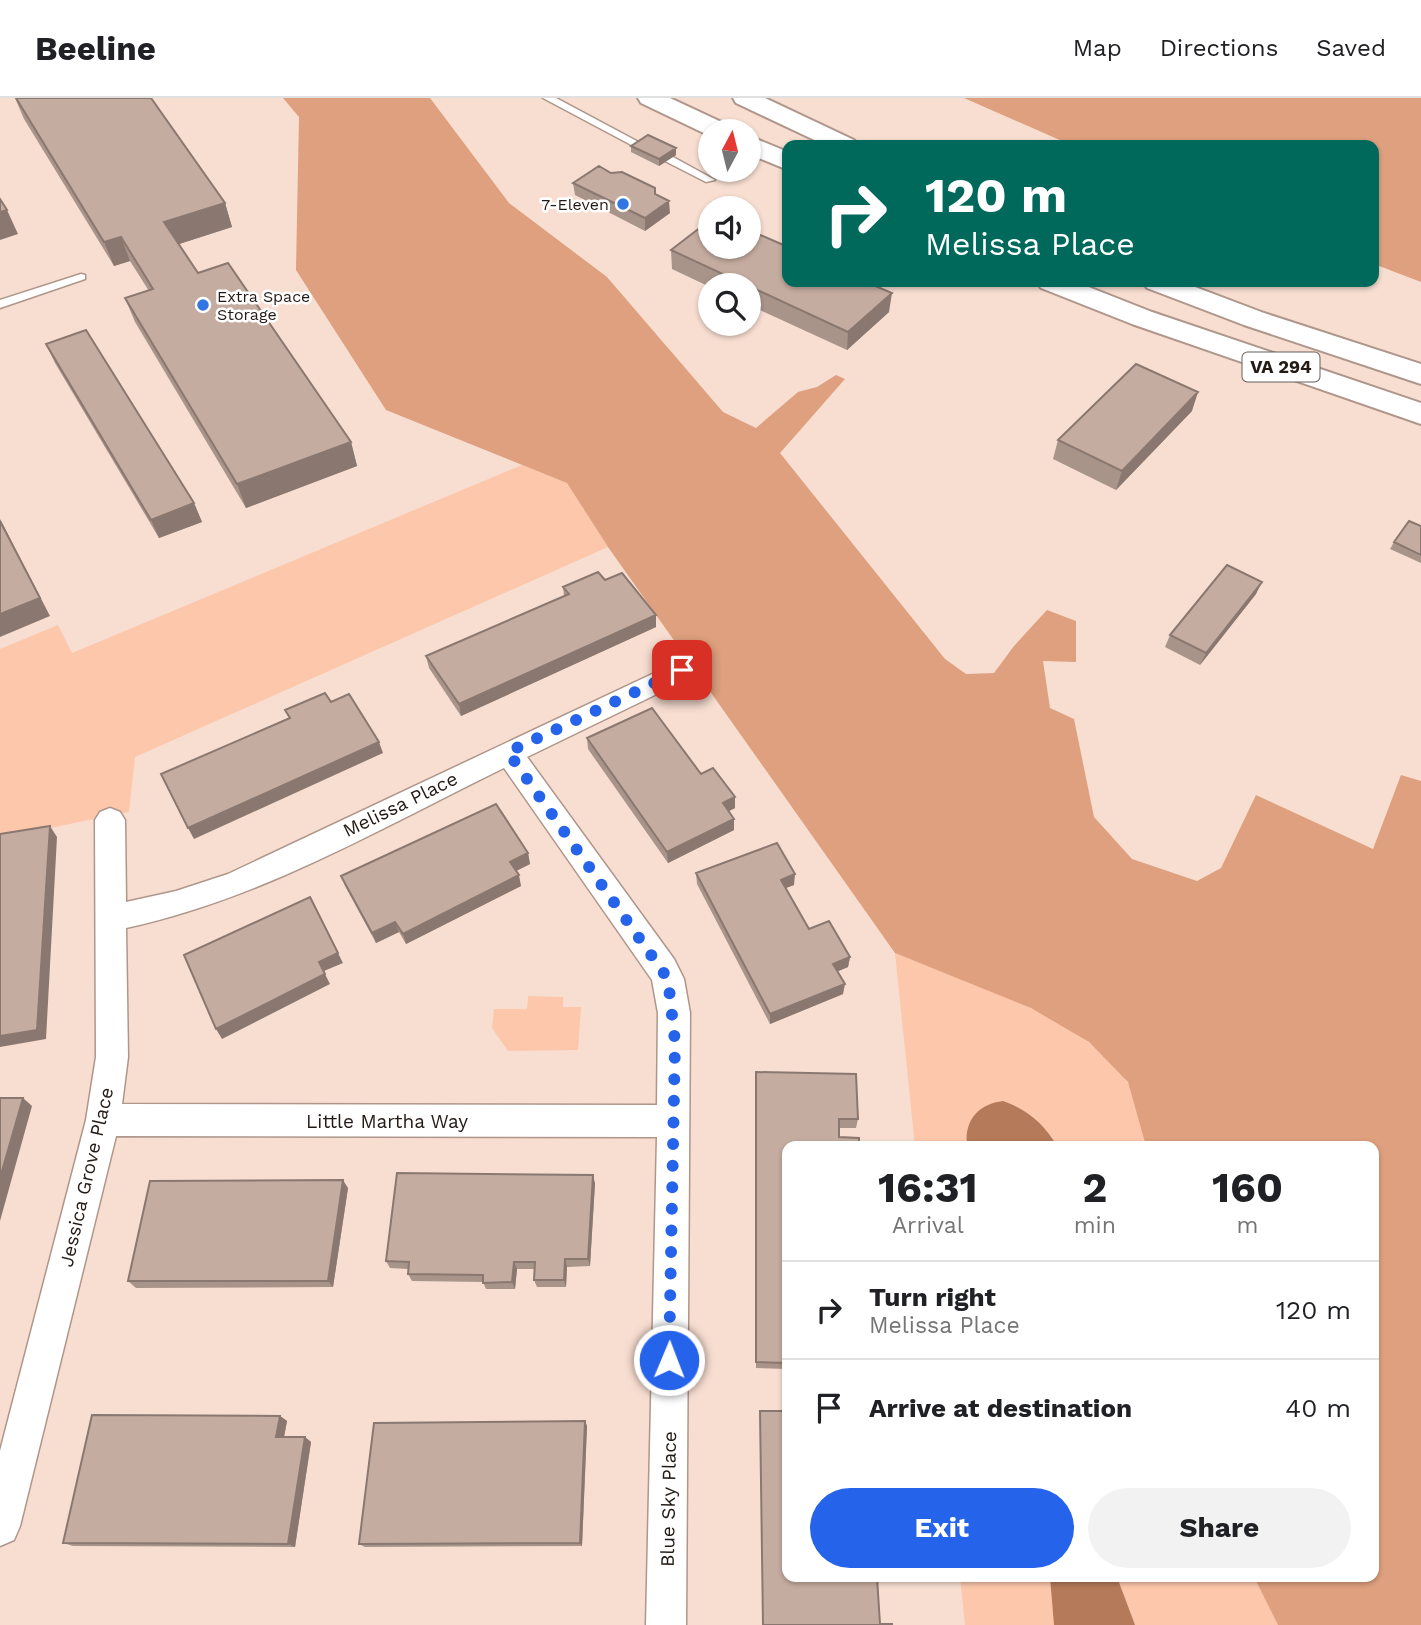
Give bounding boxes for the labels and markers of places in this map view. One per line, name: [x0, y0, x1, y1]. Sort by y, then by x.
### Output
place label: 7-Eleven: [541, 195, 609, 214]
marker: 7-Eleven: [615, 196, 631, 212]
place label: Extra Space Storage: [217, 287, 310, 324]
marker: Extra Space Storage: [195, 297, 211, 313]
pin: [652, 640, 712, 700]

